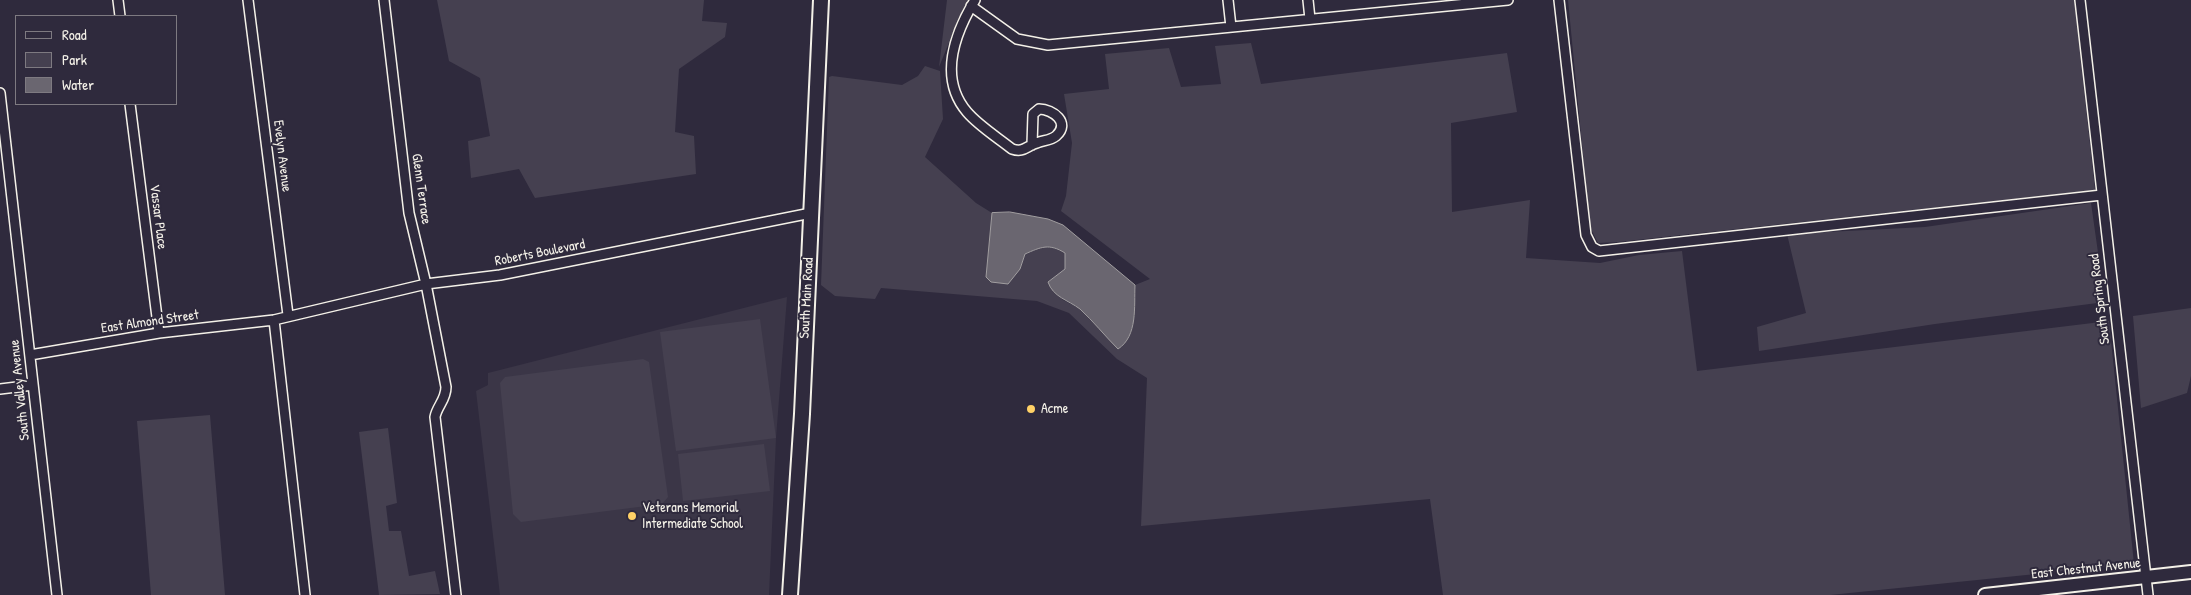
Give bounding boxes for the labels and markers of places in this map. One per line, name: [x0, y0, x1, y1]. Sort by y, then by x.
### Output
place label: Acme: [1041, 401, 1068, 417]
marker: Acme: [1025, 403, 1037, 415]
place label: Veterans Memorial Intermediate School: [642, 500, 743, 532]
marker: Veterans Memorial Intermediate School: [626, 510, 638, 522]

